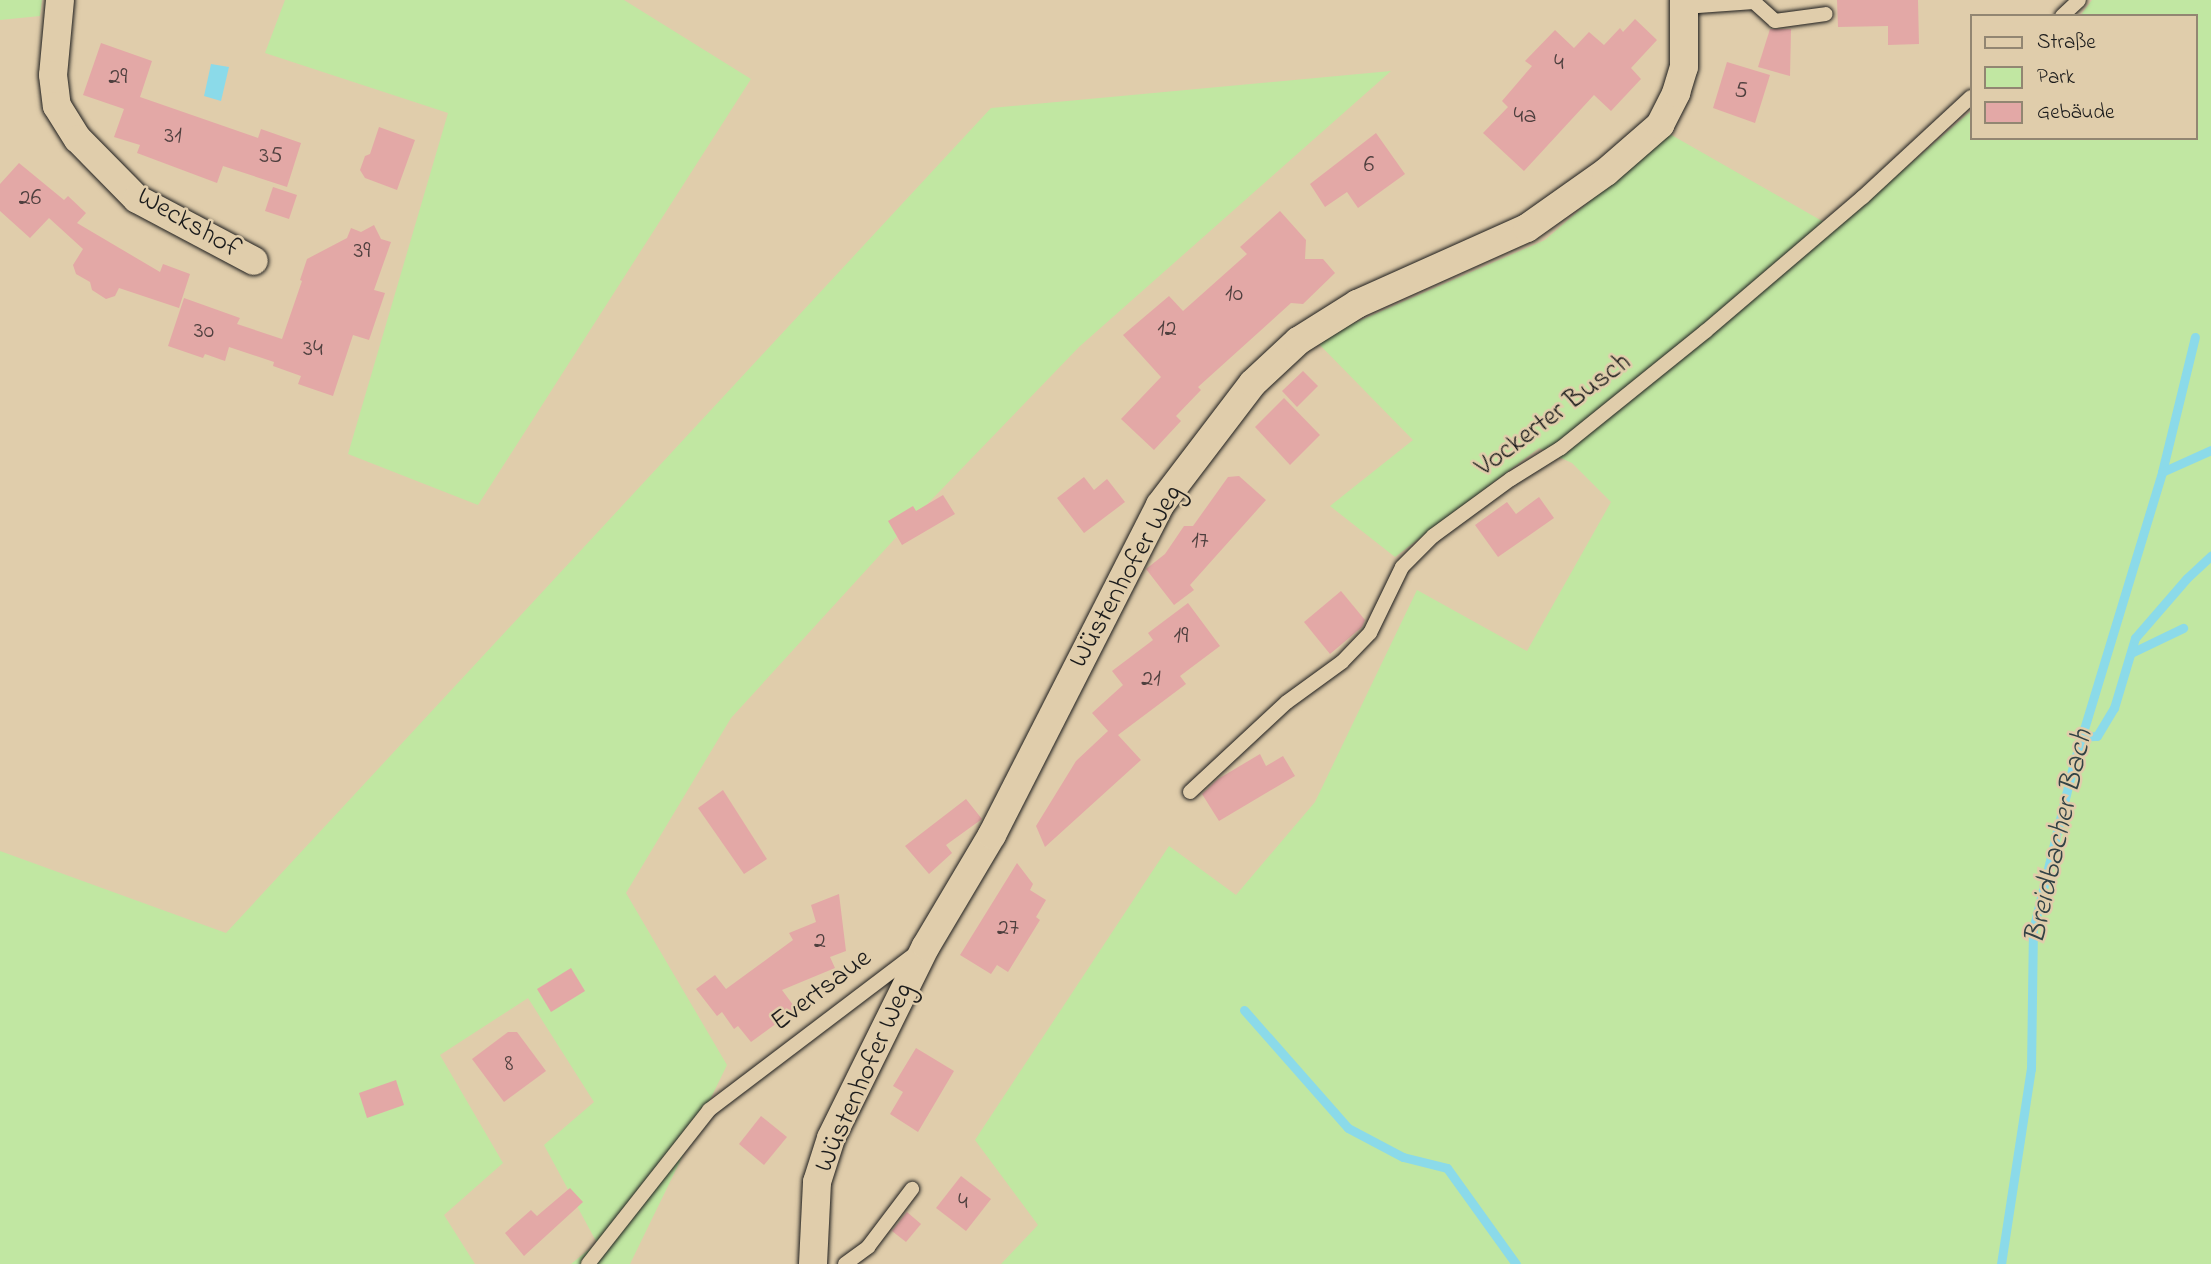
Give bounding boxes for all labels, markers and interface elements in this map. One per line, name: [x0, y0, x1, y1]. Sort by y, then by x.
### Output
legend: [1969, 14, 2197, 140]
text: Straße: [2037, 28, 2096, 58]
house number: 4: [1554, 50, 1564, 78]
text: Park: [2037, 63, 2075, 93]
house number: 29: [108, 64, 128, 92]
house number: 5: [1734, 78, 1748, 106]
text: Gebäude: [2037, 98, 2114, 128]
house number: 4a: [1514, 103, 1536, 131]
house number: 31: [164, 123, 182, 151]
house number: 35: [259, 143, 283, 171]
house number: 6: [1364, 152, 1374, 180]
street label: Weckshof: [130, 181, 246, 267]
house number: 26: [19, 185, 41, 213]
house number: 39: [353, 238, 371, 266]
house number: 10: [1225, 281, 1243, 309]
house number: 12: [1157, 316, 1177, 344]
house number: 30: [194, 318, 214, 346]
house number: 34: [303, 336, 323, 364]
street label: Vockerter Busch: [1470, 347, 1638, 485]
street label: Wüstenhofer Weg: [1063, 480, 1191, 674]
house number: 17: [1191, 528, 1209, 556]
house number: 19: [1174, 623, 1188, 651]
house number: 21: [1141, 666, 1161, 694]
water label: Breidbacher Bach: [2018, 726, 2102, 948]
house number: 27: [997, 915, 1019, 943]
house number: 2: [814, 928, 826, 956]
street label: Evertsaue: [765, 942, 879, 1040]
street label: Wüstenhofer Weg: [808, 978, 922, 1178]
house number: 8: [505, 1051, 513, 1079]
house number: 4: [958, 1189, 968, 1217]

